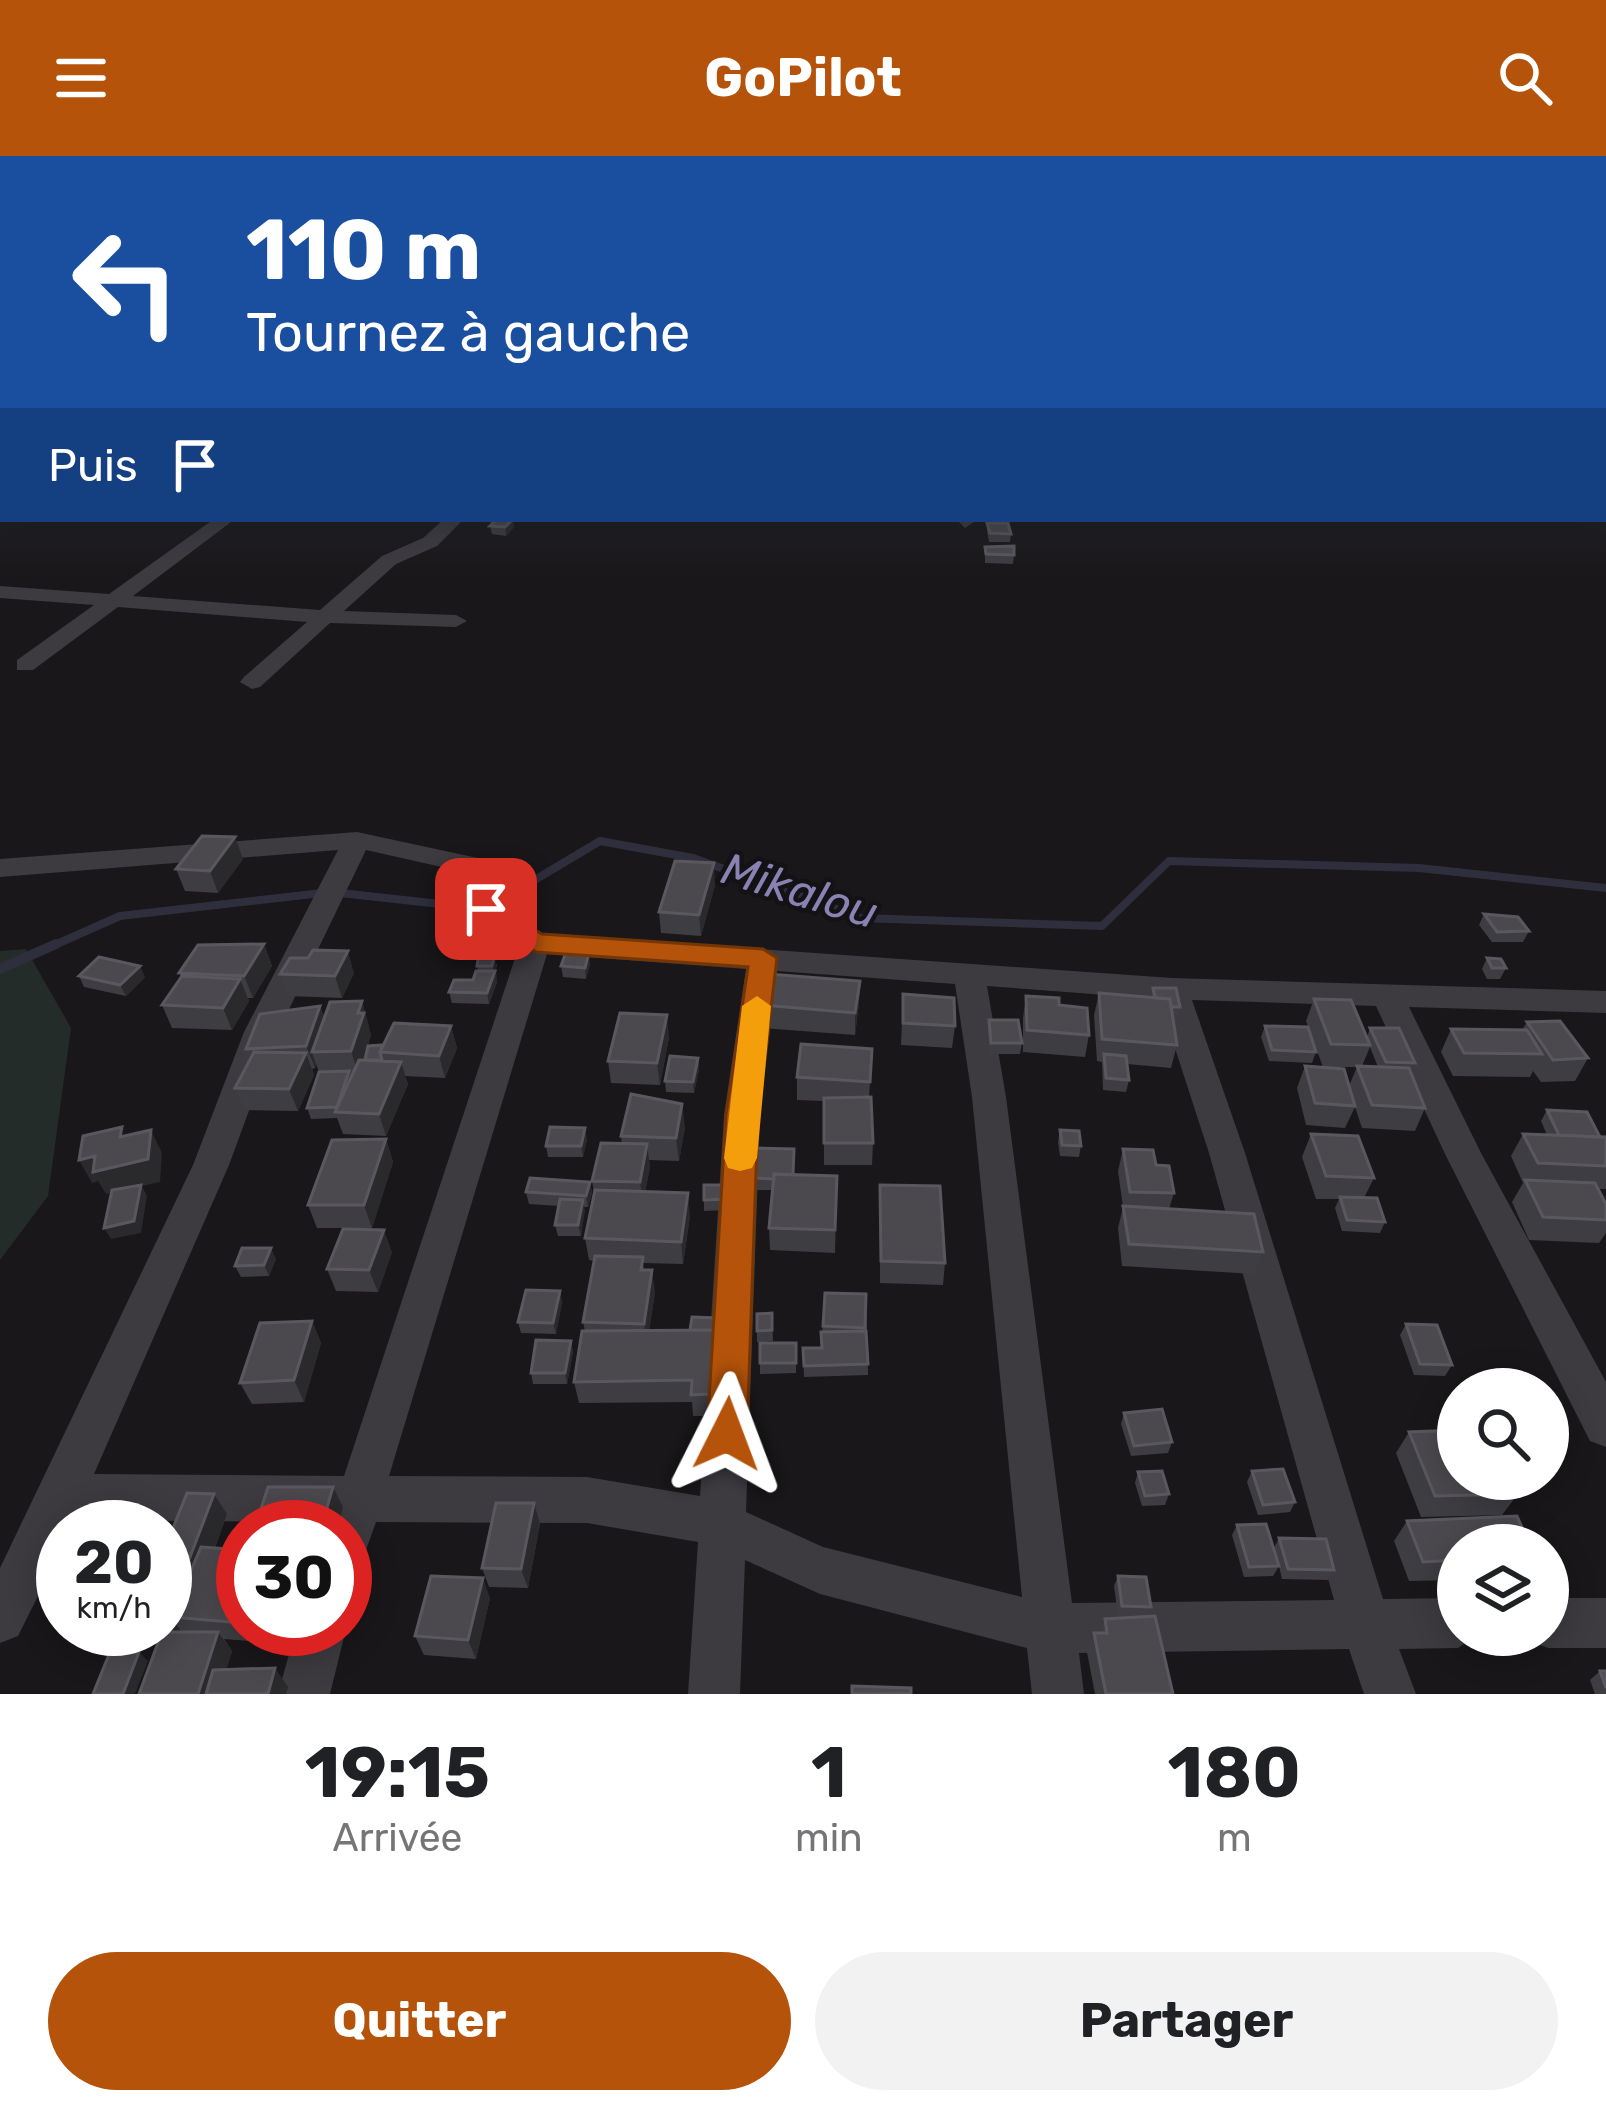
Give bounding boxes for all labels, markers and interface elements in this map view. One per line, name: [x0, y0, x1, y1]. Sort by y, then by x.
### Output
icon: menu: [48, 45, 114, 111]
icon: search: [1492, 45, 1558, 111]
text: GoPilot: [704, 46, 902, 110]
text: 110 m: [246, 200, 481, 300]
icon: left: [48, 204, 204, 360]
text: Tournez à gauche: [246, 301, 690, 365]
icon: arrive: [162, 432, 228, 498]
text: Puis: [48, 439, 138, 492]
water label: Mikalou: [715, 842, 884, 939]
pin: [435, 858, 537, 960]
icon: arrive: [453, 876, 519, 942]
map controls: [1437, 1368, 1569, 1656]
button: search: [1437, 1368, 1569, 1500]
position arrow: [664, 1371, 790, 1497]
speed limit sign: 30: [216, 1500, 372, 1656]
button: layers: [1437, 1524, 1569, 1656]
text: 20: [74, 1527, 154, 1598]
text: km/h: [77, 1590, 151, 1626]
text: 19:15: [305, 1730, 490, 1815]
text: 1: [811, 1730, 847, 1815]
text: 180: [1168, 1730, 1301, 1815]
text: Arrivée: [333, 1815, 462, 1861]
text: min: [795, 1815, 863, 1861]
text: m: [1217, 1815, 1252, 1861]
button: Quitter: [48, 1952, 791, 2090]
button: Partager: [815, 1952, 1558, 2090]

